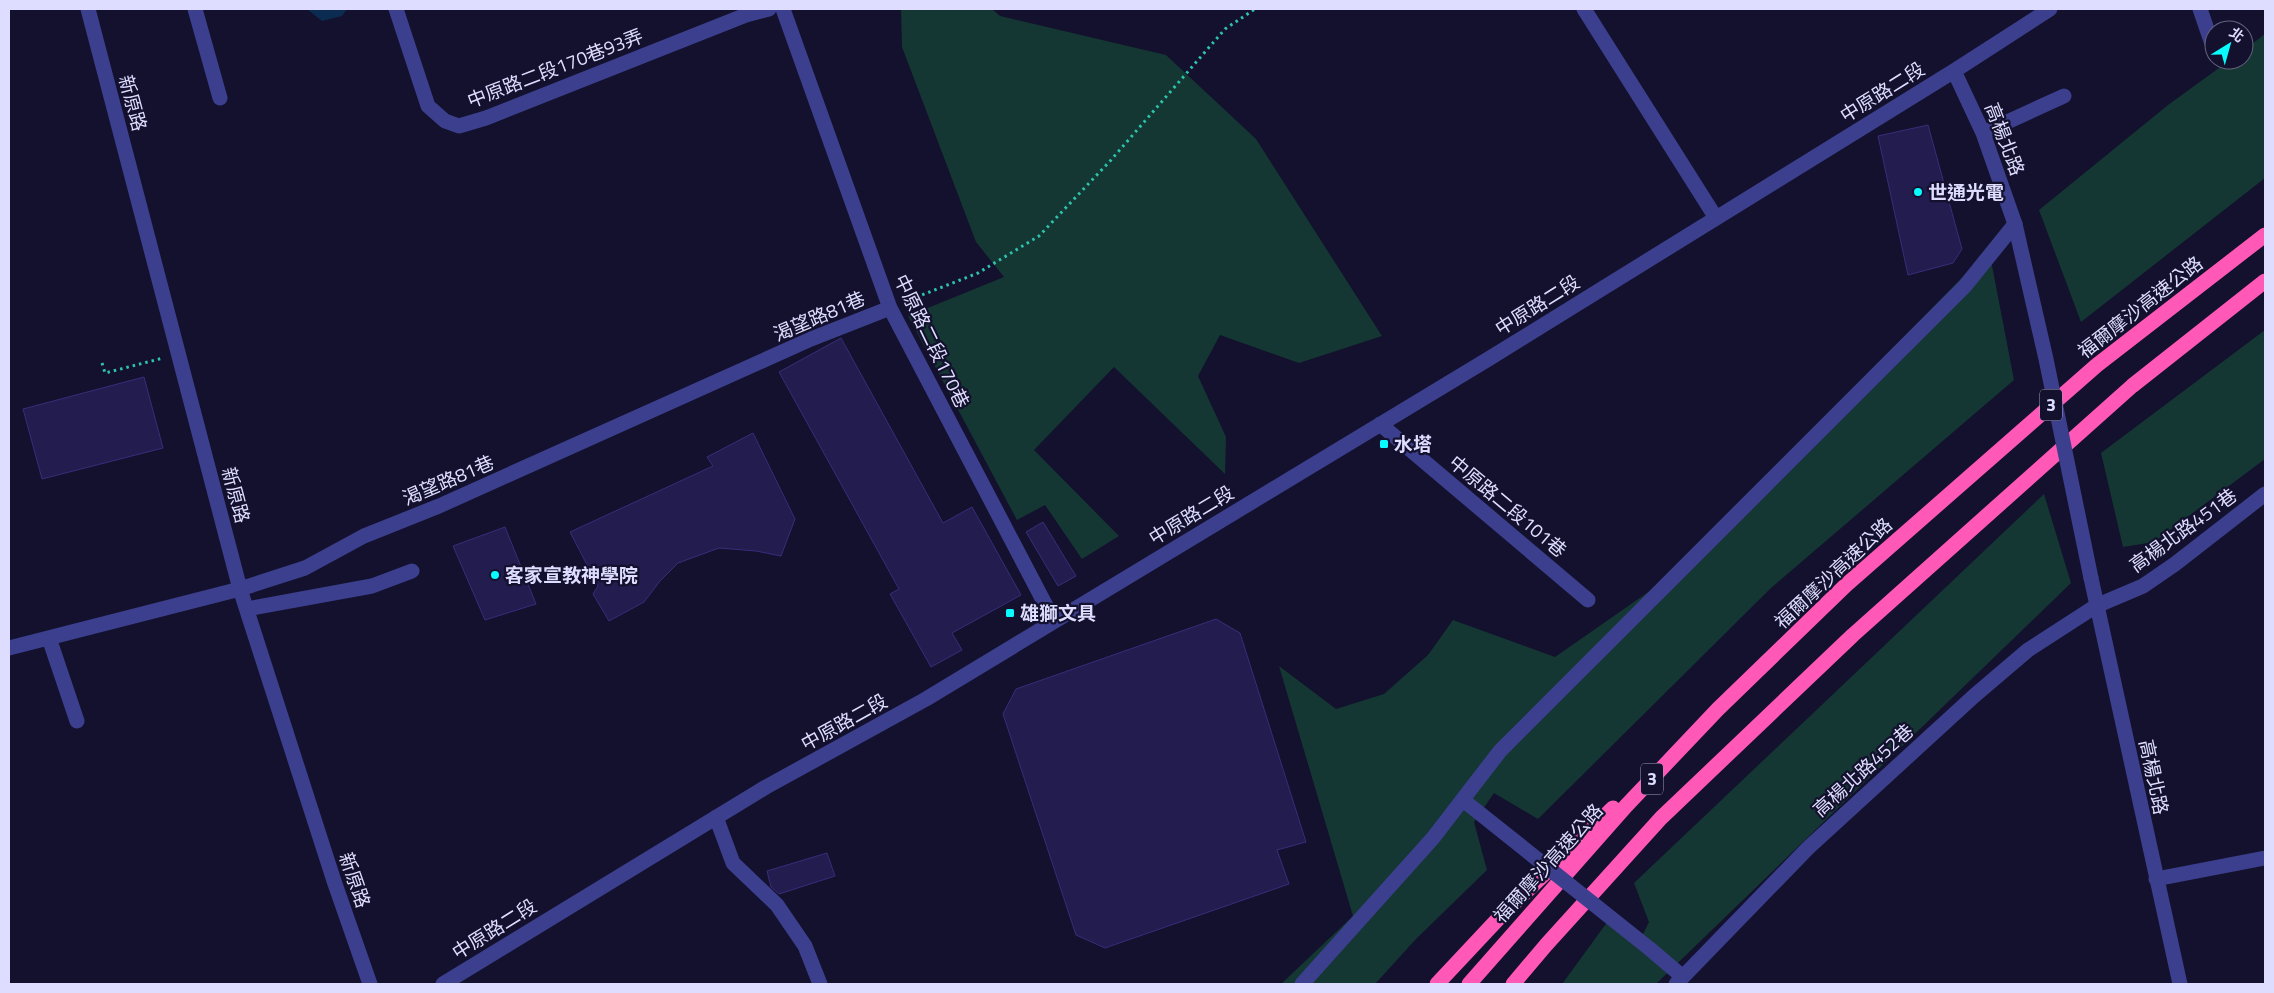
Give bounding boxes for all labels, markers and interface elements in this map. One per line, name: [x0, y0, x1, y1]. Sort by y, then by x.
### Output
north arrow: [2204, 20, 2254, 70]
street label: 中原路二段170巷93弄: [463, 21, 647, 114]
text: 北: [2225, 22, 2249, 47]
street label: 中原路二段: [1834, 54, 1930, 129]
street label: 新原路: [112, 72, 155, 134]
street label: 高楊北路: [1978, 98, 2033, 180]
place label: 世通光電: [1928, 177, 2004, 206]
marker: 世通光電: [1912, 186, 1924, 198]
street label: 福爾摩沙高速公路: [2071, 248, 2209, 365]
street label: 中原路二段: [1489, 267, 1585, 342]
street label: 中原路二段170巷: [887, 269, 977, 413]
street label: 渴望路81巷: [768, 283, 869, 348]
road number: 3: [2040, 390, 2062, 420]
place label: 水塔: [1394, 429, 1432, 458]
marker: 水塔: [1378, 438, 1390, 450]
street label: 渴望路81巷: [397, 447, 498, 512]
street label: 中原路二段101巷: [1443, 448, 1574, 564]
street label: 新原路: [215, 464, 258, 526]
street label: 中原路二段: [1143, 478, 1239, 551]
street label: 高楊北路451巷: [2123, 481, 2243, 579]
street label: 福爾摩沙高速公路: [1767, 510, 1898, 635]
place label: 客家宣教神學院: [505, 560, 638, 589]
marker: 客家宣教神學院: [489, 569, 501, 581]
place label: 雄獅文具: [1020, 598, 1096, 627]
marker: 雄獅文具: [1004, 607, 1016, 619]
street label: 中原路二段: [795, 686, 892, 757]
street label: 高楊北路452巷: [1806, 716, 1920, 823]
street label: 高楊北路: [2132, 737, 2177, 817]
road number: 3: [1641, 764, 1663, 794]
street label: 福爾摩沙高速公路: [1486, 796, 1609, 929]
street label: 新原路: [332, 848, 378, 912]
street label: 中原路二段: [446, 891, 542, 966]

